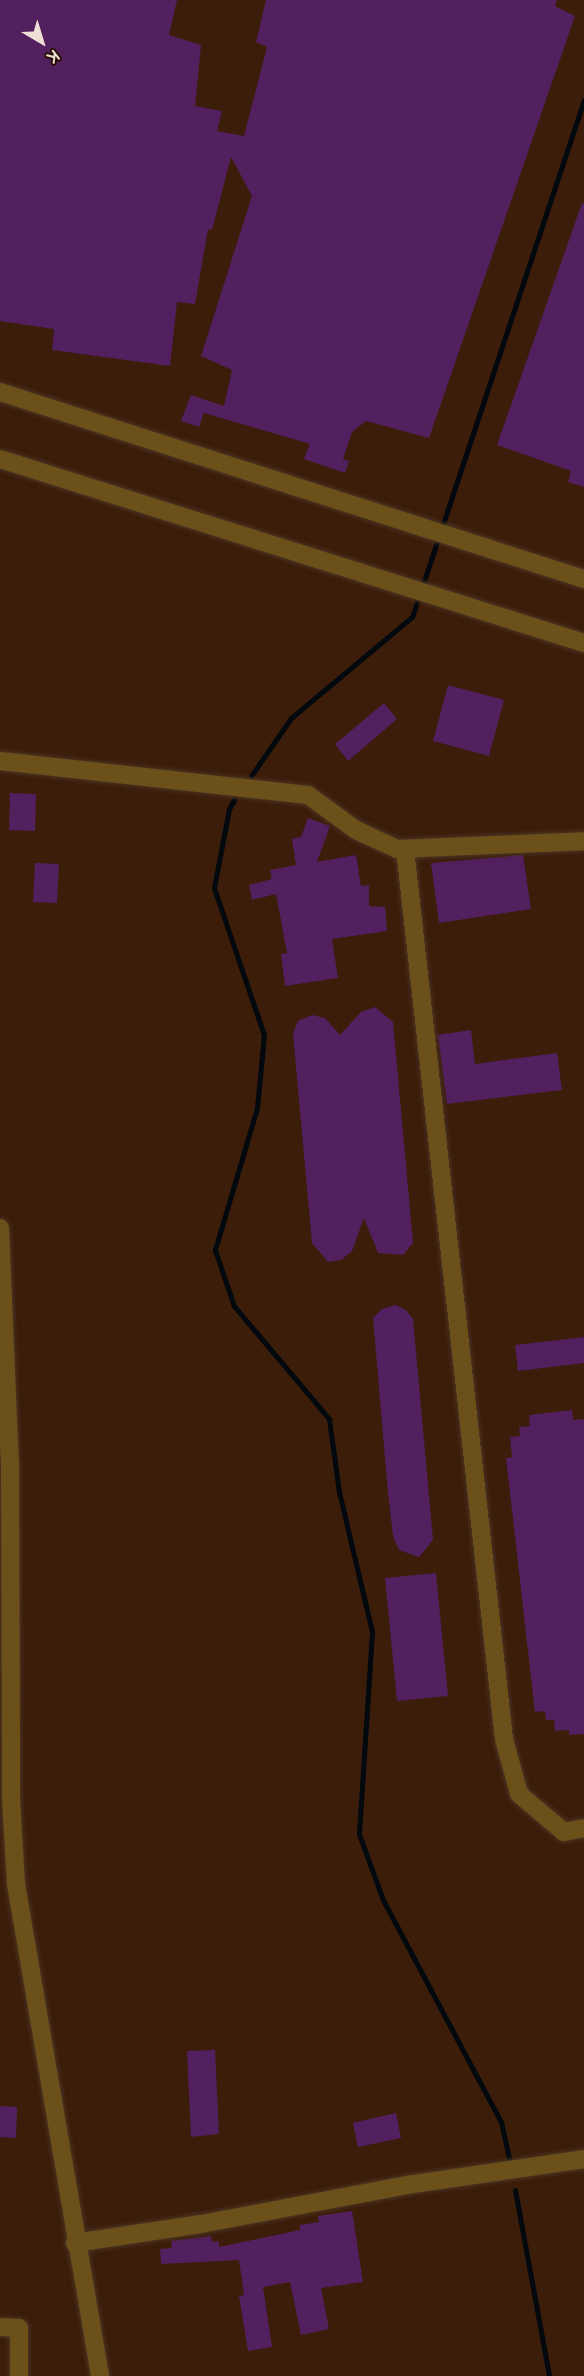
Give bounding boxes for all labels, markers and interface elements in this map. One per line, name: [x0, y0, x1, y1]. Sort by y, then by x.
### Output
north arrow: [12, 12, 72, 72]
text: K: [43, 45, 63, 67]

